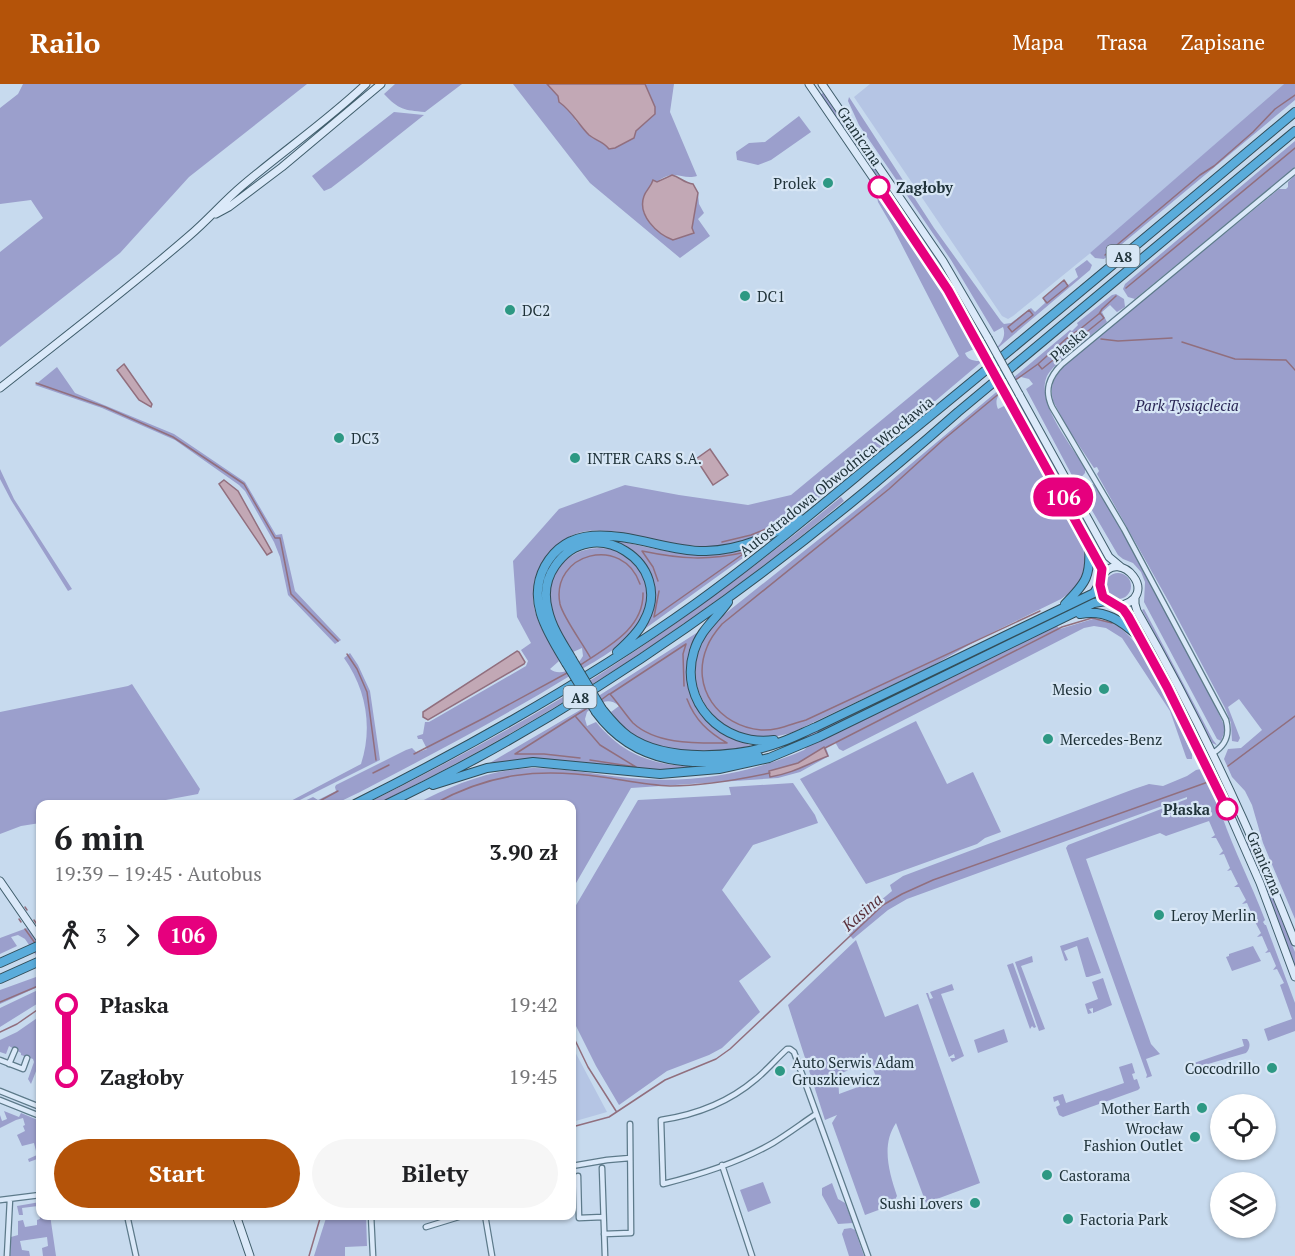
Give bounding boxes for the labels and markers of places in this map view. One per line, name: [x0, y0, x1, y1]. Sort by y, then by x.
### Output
place label: Prolek: [773, 173, 816, 193]
marker: Prolek: [821, 176, 835, 190]
marker: Zagłoby: [868, 176, 890, 198]
place label: Zagłoby: [896, 177, 954, 197]
place label: DC1: [757, 286, 785, 306]
marker: DC1: [738, 289, 752, 303]
place label: DC2: [522, 300, 550, 320]
marker: DC2: [503, 303, 517, 317]
place label: DC3: [351, 428, 379, 448]
marker: DC3: [332, 431, 346, 445]
place label: INTER CARS S.A.: [587, 448, 702, 468]
marker: INTER CARS S.A.: [568, 451, 582, 465]
place label: Mesio: [1052, 679, 1092, 699]
marker: Mesio: [1097, 682, 1111, 696]
place label: Mercedes-Benz: [1060, 729, 1162, 749]
marker: Mercedes-Benz: [1041, 732, 1055, 746]
marker: Płaska: [1216, 798, 1238, 820]
place label: Płaska: [1163, 799, 1211, 819]
place label: Leroy Merlin: [1171, 905, 1256, 925]
marker: Leroy Merlin: [1152, 908, 1166, 922]
place label: Auto Serwis Adam Gruszkiewicz: [792, 1052, 914, 1089]
place label: Coccodrillo: [1185, 1058, 1260, 1078]
marker: Coccodrillo: [1265, 1061, 1279, 1075]
marker: Auto Serwis Adam Gruszkiewicz: [773, 1064, 787, 1078]
place label: Mother Earth: [1101, 1098, 1190, 1118]
marker: Mother Earth: [1195, 1101, 1209, 1115]
place label: Wrocław Fashion Outlet: [1084, 1118, 1184, 1155]
marker: Wrocław Fashion Outlet: [1188, 1130, 1202, 1144]
place label: Castorama: [1059, 1165, 1131, 1185]
marker: Castorama: [1040, 1168, 1054, 1182]
place label: Sushi Lovers: [879, 1193, 963, 1213]
marker: Sushi Lovers: [968, 1196, 982, 1210]
place label: Factoria Park: [1080, 1209, 1168, 1229]
marker: Factoria Park: [1061, 1212, 1075, 1226]

